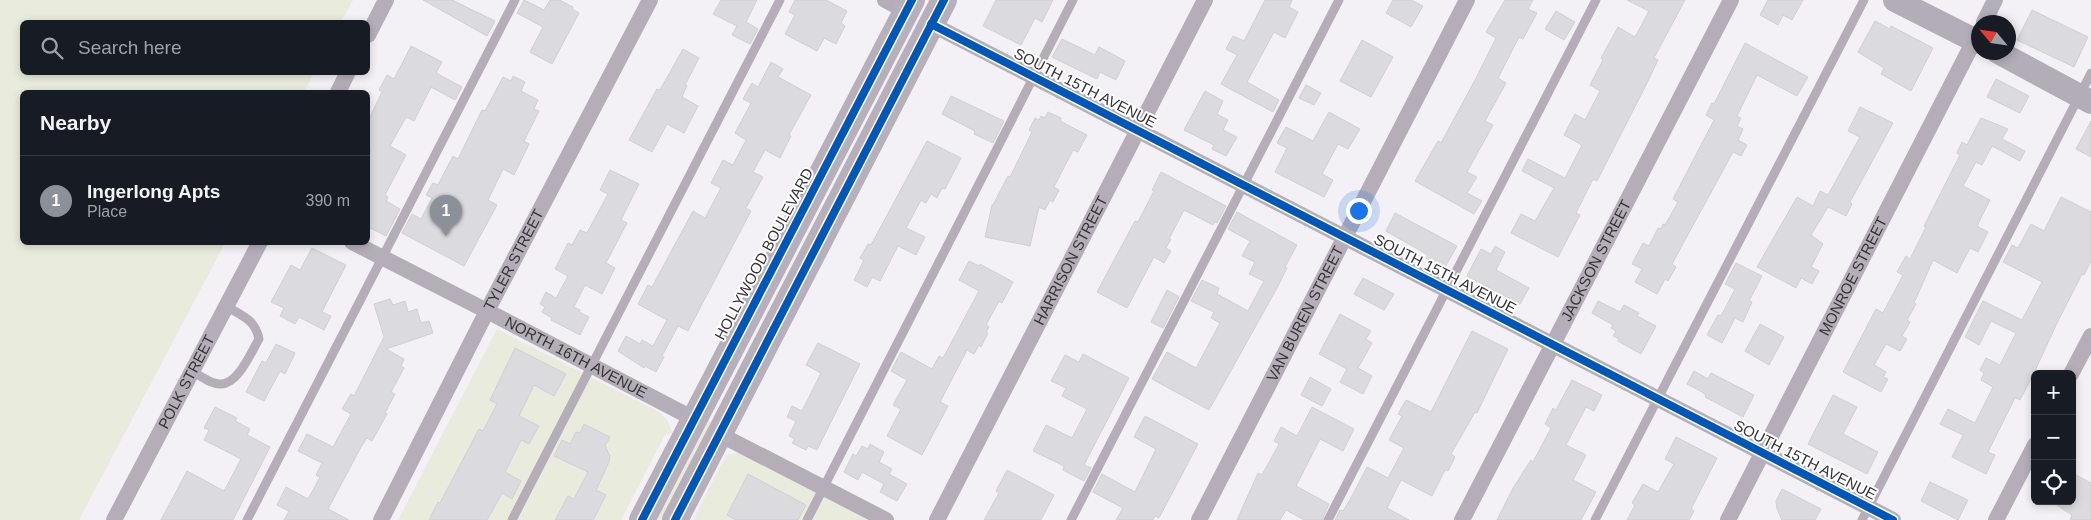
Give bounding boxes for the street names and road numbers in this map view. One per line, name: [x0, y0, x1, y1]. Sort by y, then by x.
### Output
street label: SOUTH 15TH AVENUE: [1011, 44, 1159, 131]
street label: HOLLYWOOD BOULEVARD: [711, 165, 816, 343]
street label: HARRISON STREET: [1030, 193, 1111, 328]
street label: JACKSON STREET: [1557, 197, 1634, 324]
street label: TYLER STREET: [480, 206, 547, 313]
street label: MONROE STREET: [1815, 214, 1890, 338]
street label: SOUTH 15TH AVENUE: [1371, 230, 1519, 317]
street label: VAN BUREN STREET: [1263, 243, 1347, 384]
street label: NORTH 16TH AVENUE: [502, 313, 650, 401]
street label: POLK STREET: [155, 332, 218, 431]
street label: SOUTH 15TH AVENUE: [1731, 416, 1879, 503]

